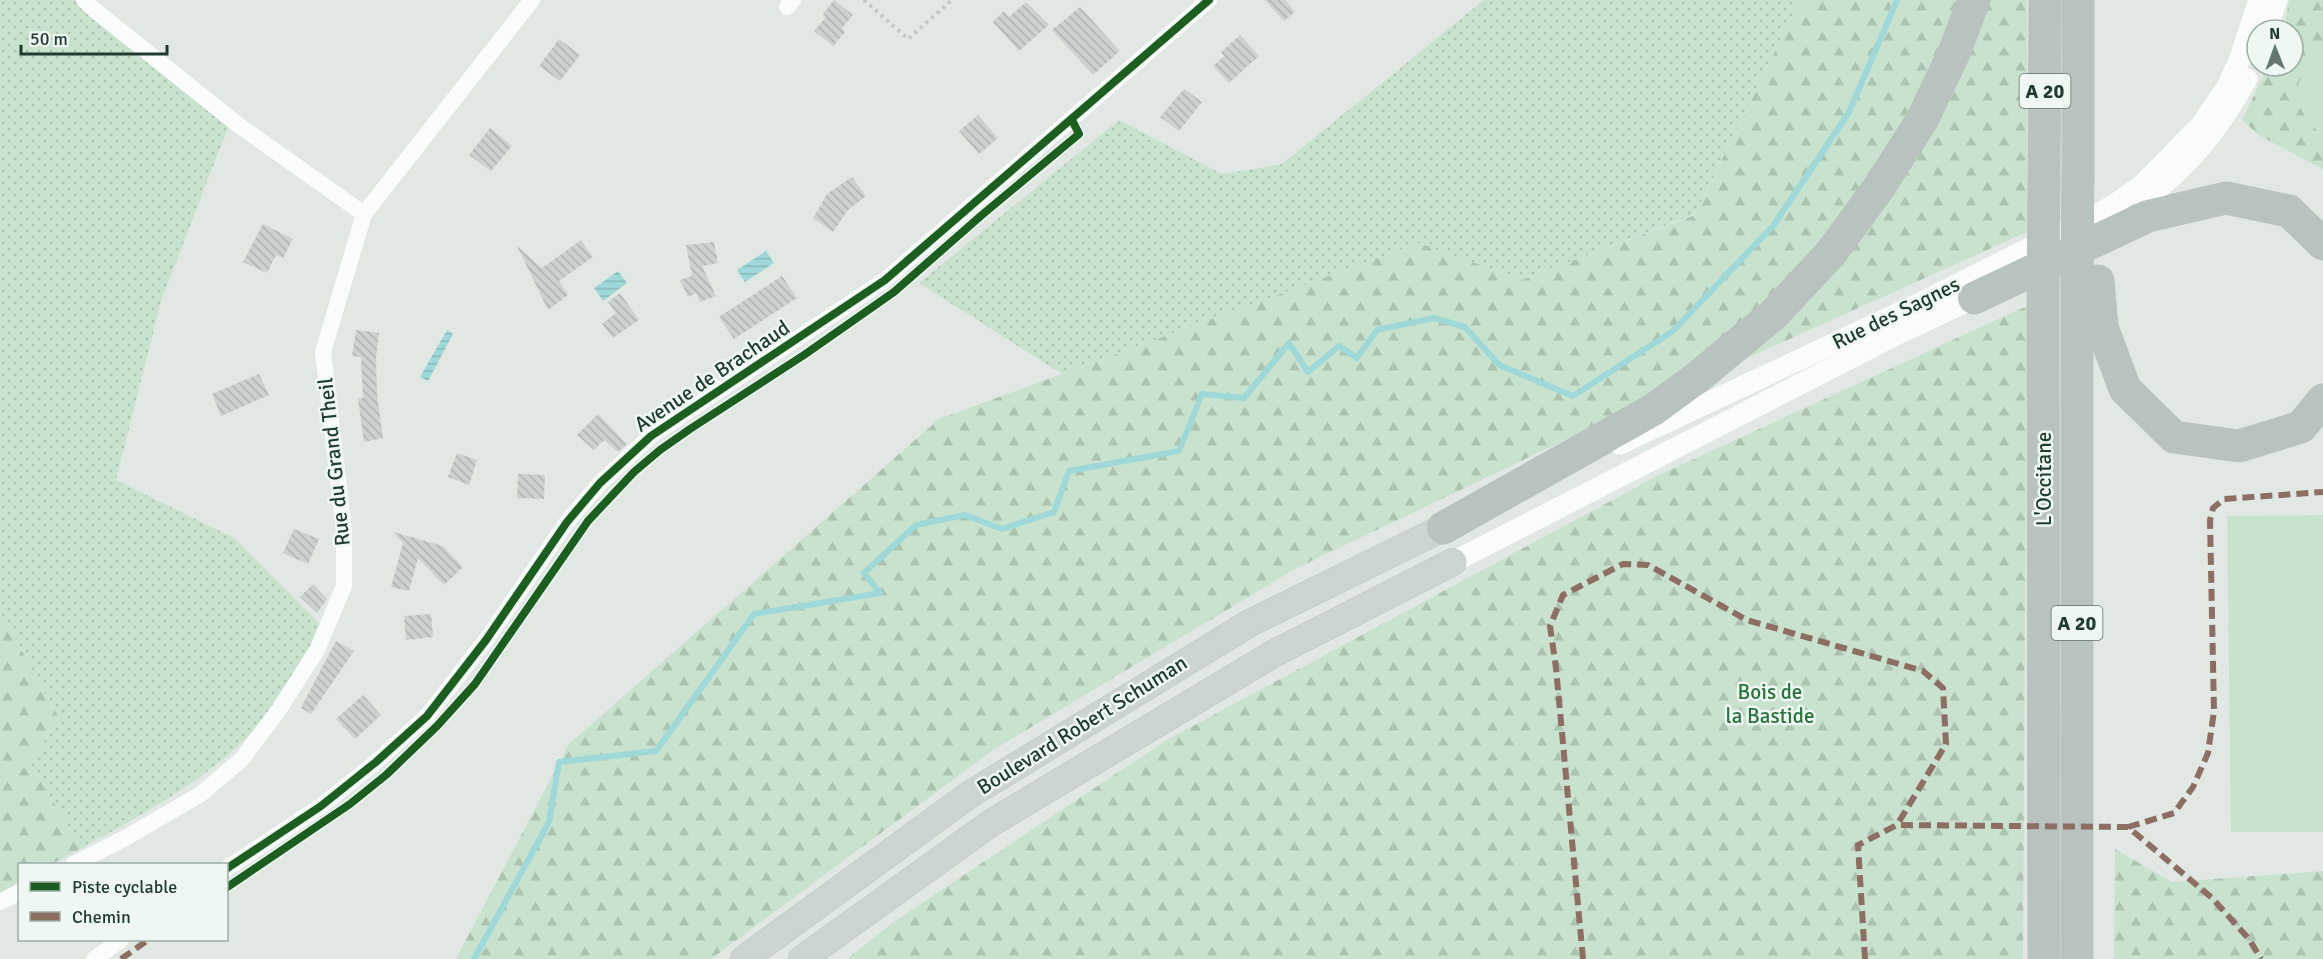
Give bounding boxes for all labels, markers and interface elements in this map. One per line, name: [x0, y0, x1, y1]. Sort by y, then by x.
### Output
scale bar: [21, 18, 166, 56]
north arrow: [2245, 18, 2305, 78]
text: N: [2269, 24, 2280, 44]
text: 50 m: [30, 28, 68, 50]
road number: A 20: [2020, 74, 2070, 108]
street label: Rue des Sagnes: [1828, 271, 1964, 355]
street label: Avenue de Brachaud: [629, 314, 795, 438]
street label: Rue du Grand Theil: [312, 377, 356, 547]
street label: L'Occitane: [2031, 432, 2057, 526]
road number: A 20: [2052, 606, 2102, 640]
street label: Boulevard Robert Schuman: [972, 650, 1192, 800]
park label: Bois de la Bastide: [1726, 679, 1814, 729]
legend: [18, 863, 228, 941]
text: Piste cyclable: [72, 876, 177, 898]
text: Chemin: [72, 906, 131, 928]

